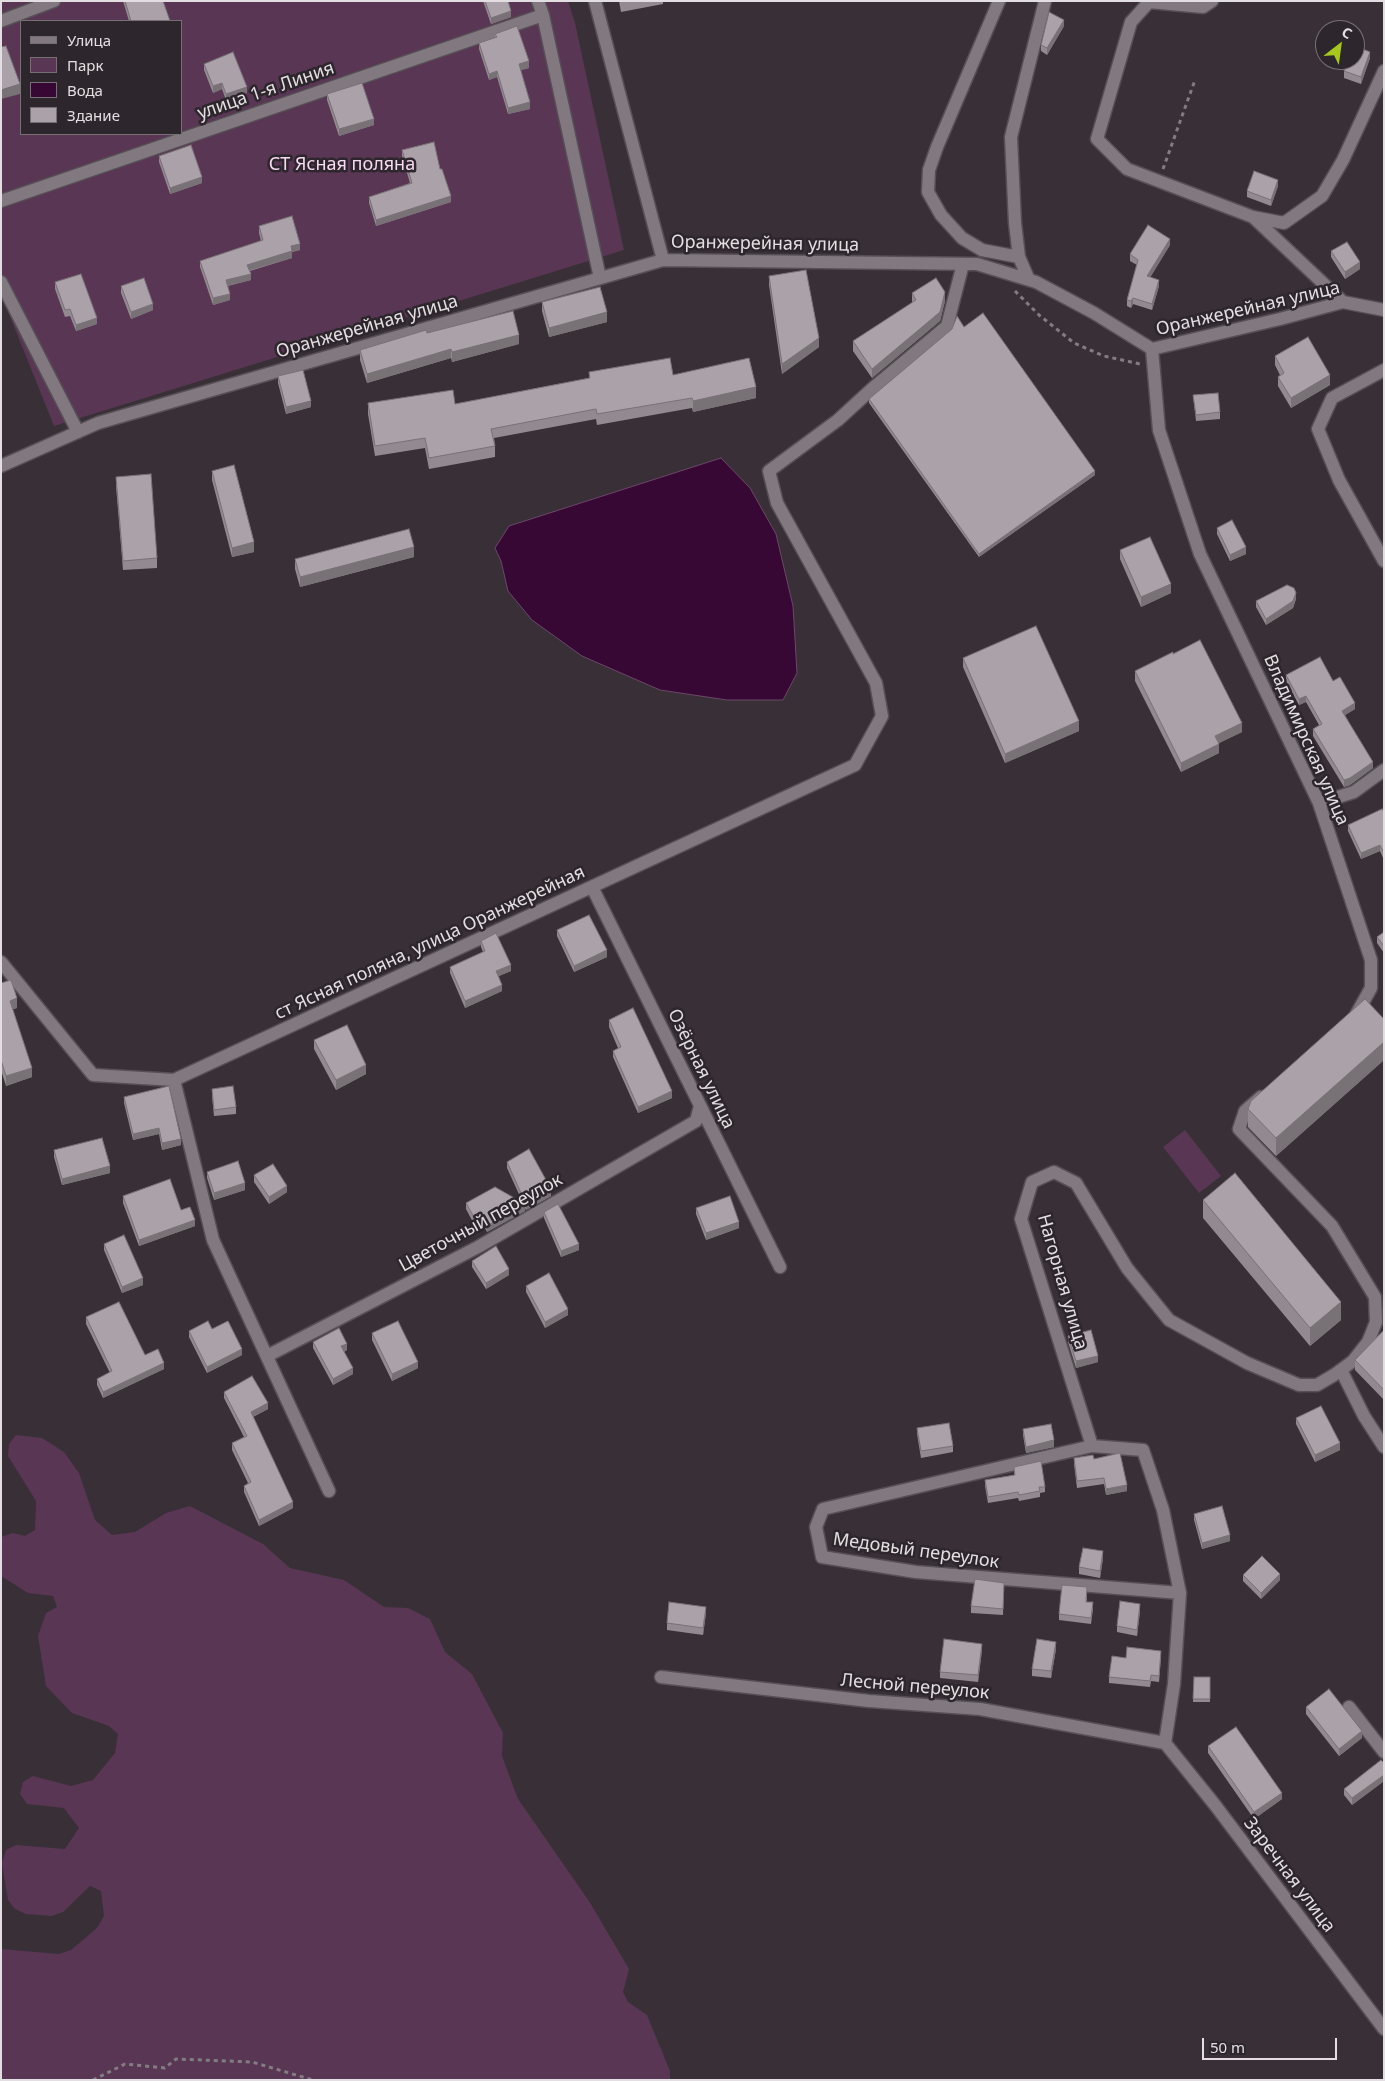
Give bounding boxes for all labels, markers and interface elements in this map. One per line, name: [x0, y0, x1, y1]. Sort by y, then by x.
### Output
legend: [20, 20, 182, 135]
north arrow: [1315, 20, 1365, 70]
text: С: [1339, 22, 1356, 43]
text: Улица: [67, 30, 111, 50]
text: Парк: [67, 55, 103, 75]
street label: улица 1-я Линия: [195, 57, 337, 125]
text: Вода: [67, 80, 103, 100]
text: Здание: [67, 105, 120, 125]
park label: СТ Ясная поляна: [269, 154, 415, 176]
street label: Оранжерейная улица: [671, 232, 859, 256]
street label: Оранжерейная улица: [1154, 277, 1342, 341]
street label: Оранжерейная улица: [274, 291, 460, 363]
street label: Владимирская улица: [1259, 651, 1353, 829]
street label: ст Ясная поляна, улица Оранжерейная: [272, 861, 588, 1025]
street label: Озёрная улица: [663, 1006, 739, 1132]
street label: Цветочный переулок: [396, 1169, 566, 1277]
street label: Нагорная улица: [1032, 1212, 1092, 1352]
street label: Медовый переулок: [832, 1529, 1000, 1573]
street label: Лесной переулок: [840, 1670, 990, 1704]
street label: Заречная улица: [1239, 1813, 1339, 1937]
scale bar: [1205, 2028, 1340, 2060]
text: 50 m: [1210, 2037, 1245, 2057]

